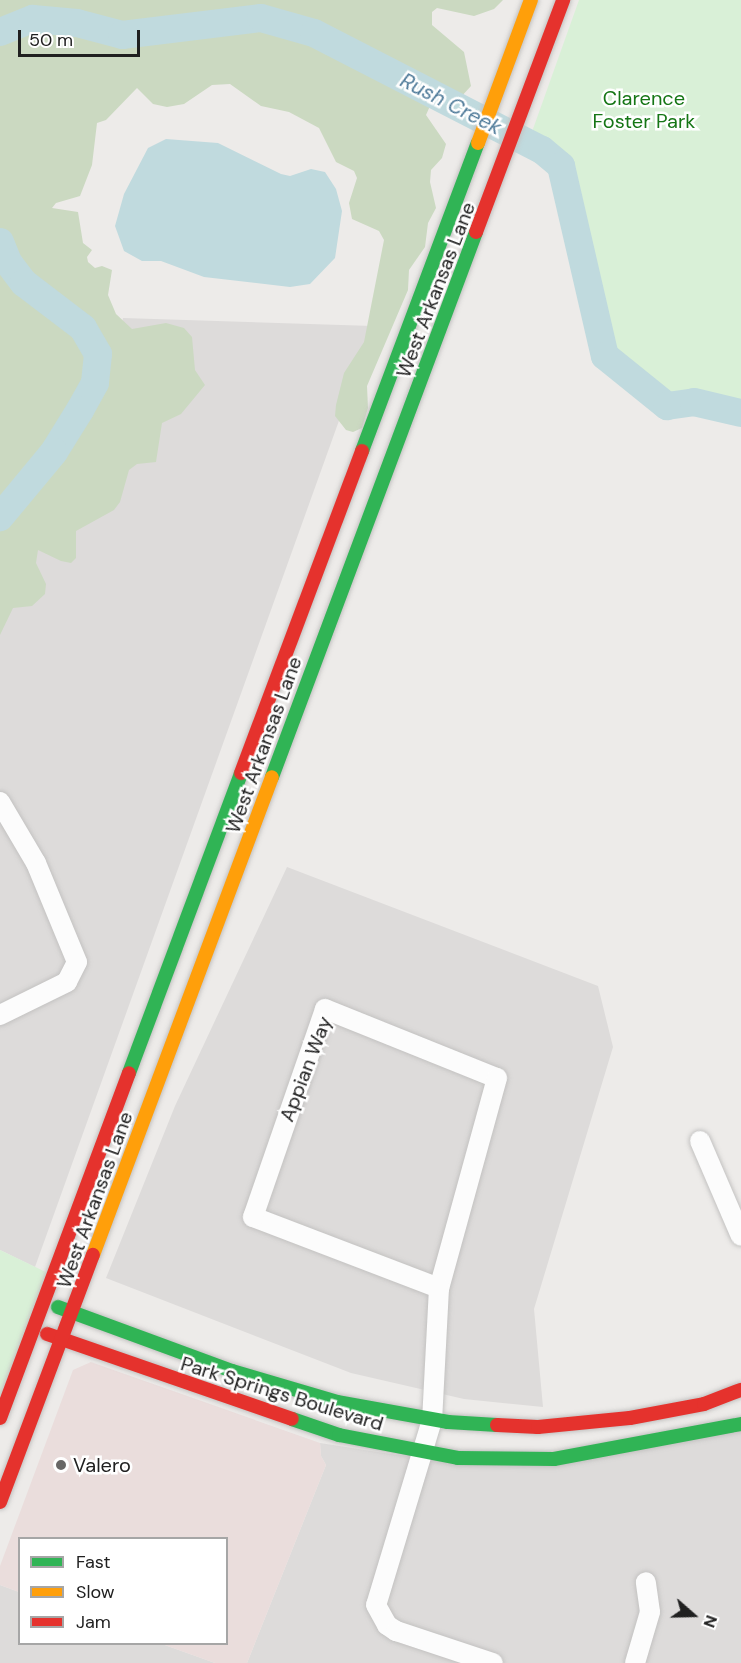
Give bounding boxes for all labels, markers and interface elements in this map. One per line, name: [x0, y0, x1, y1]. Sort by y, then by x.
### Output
scale bar: [21, 18, 142, 56]
text: 50 m: [29, 28, 73, 52]
water label: Rush Creek: [396, 68, 506, 140]
park label: Clarence Foster Park: [593, 87, 695, 134]
street label: West Arkansas Lane: [391, 199, 481, 381]
street label: West Arkansas Lane: [221, 653, 307, 837]
street label: Appian Way: [275, 1013, 337, 1125]
street label: West Arkansas Lane: [52, 1108, 138, 1292]
street label: Park Springs Boulevard: [178, 1352, 386, 1436]
place label: Valero: [73, 1453, 131, 1477]
marker: Valero: [54, 1458, 68, 1472]
legend: [18, 1537, 228, 1645]
text: Fast: [76, 1550, 111, 1574]
text: Slow: [76, 1580, 115, 1604]
north arrow: [663, 1585, 723, 1645]
text: Jam: [76, 1610, 111, 1634]
text: N: [699, 1612, 722, 1630]

